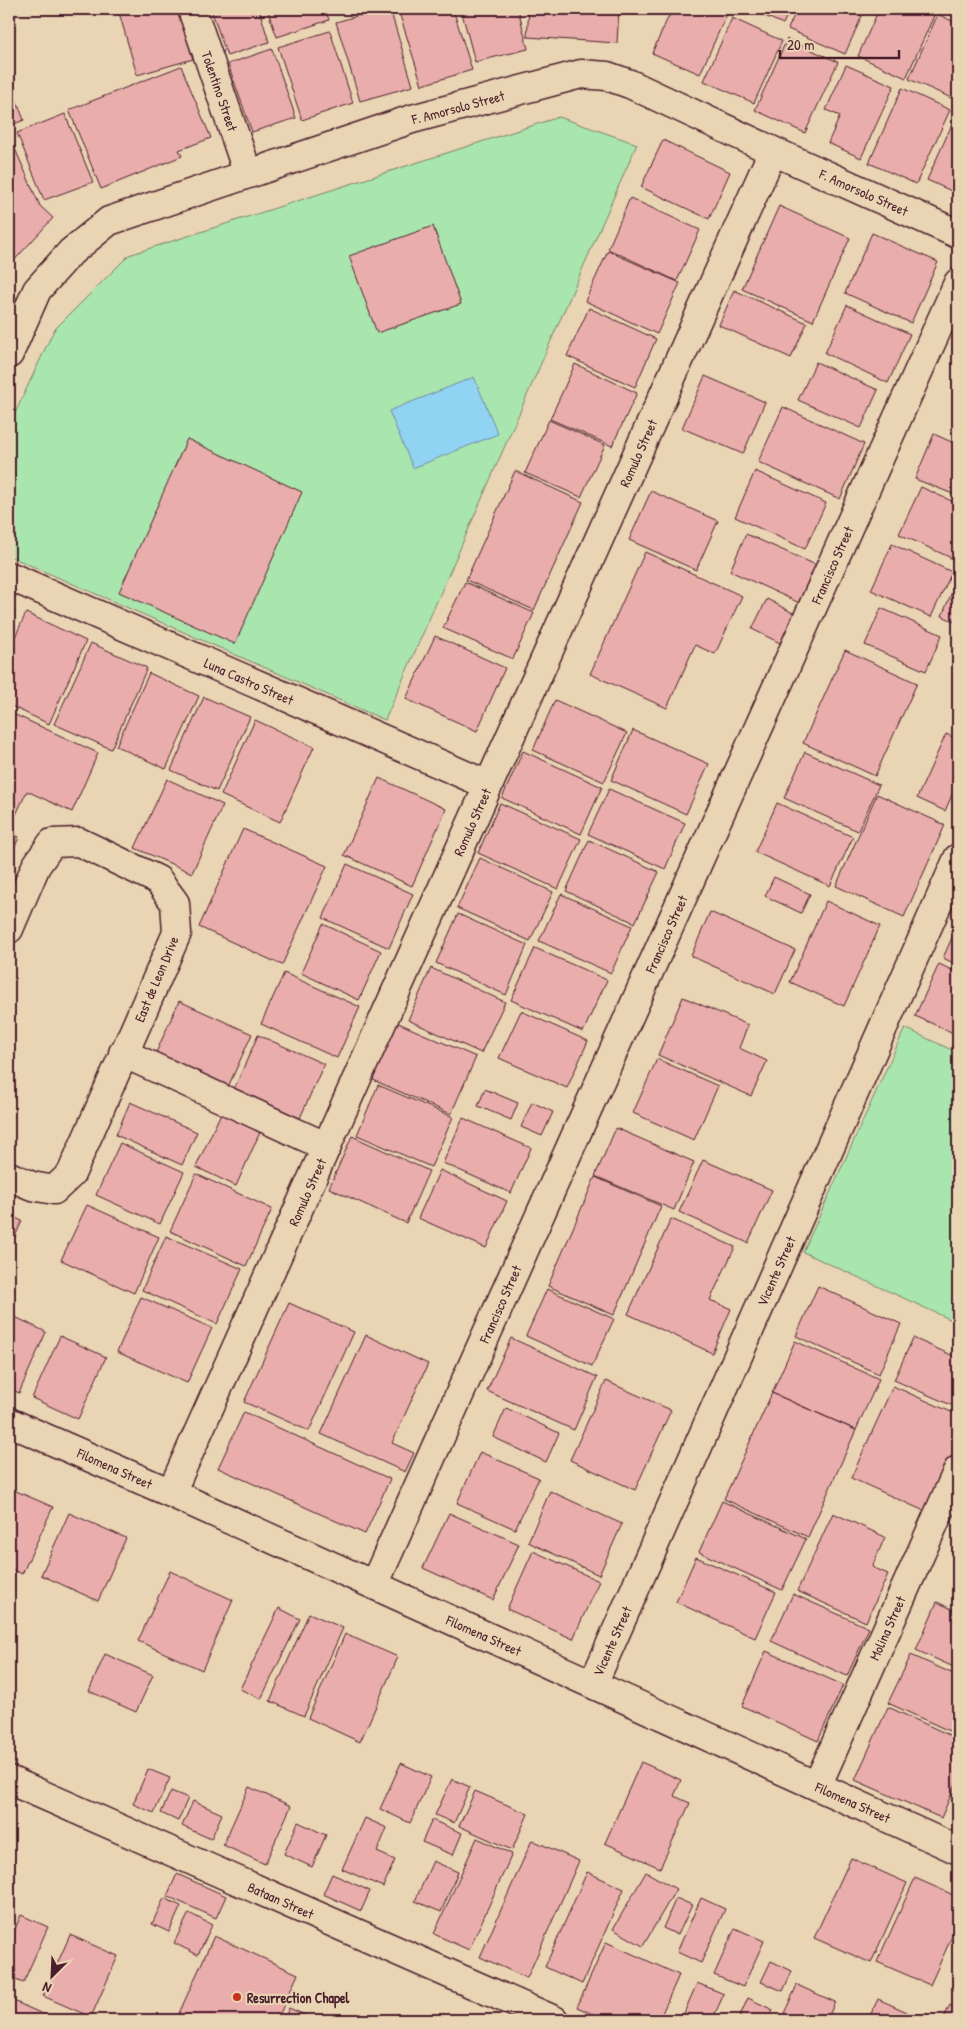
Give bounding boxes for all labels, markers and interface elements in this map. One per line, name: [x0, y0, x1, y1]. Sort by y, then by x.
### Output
scale bar: [780, 28, 898, 60]
text: 20 m: [787, 34, 814, 55]
street label: Tolentino Street: [197, 48, 243, 134]
street label: F. Amorsolo Street: [409, 85, 507, 129]
street label: F. Amorsolo Street: [816, 164, 911, 220]
street label: Romulo Street: [615, 416, 661, 490]
street label: Francisco Street: [806, 523, 858, 608]
street label: Luna Castro Street: [201, 653, 297, 709]
street label: Romulo Street: [449, 785, 495, 859]
street label: Francisco Street: [640, 892, 692, 977]
street label: East de Leon Drive: [129, 933, 183, 1025]
street label: Romulo Street: [284, 1155, 330, 1229]
street label: Vicente Street: [752, 1233, 800, 1309]
street label: Francisco Street: [474, 1262, 526, 1347]
street label: Filomena Street: [73, 1443, 156, 1493]
street label: Molina Street: [864, 1593, 910, 1663]
street label: Vicente Street: [588, 1603, 636, 1679]
street label: Filomena Street: [442, 1610, 525, 1660]
street label: Filomena Street: [811, 1777, 894, 1827]
street label: Bataan Street: [245, 1877, 317, 1923]
north arrow: [28, 1952, 78, 2002]
text: N: [39, 1978, 54, 1999]
place label: Resurrection Chapel: [247, 1988, 349, 2009]
marker: Resurrection Chapel: [231, 1991, 243, 2003]

